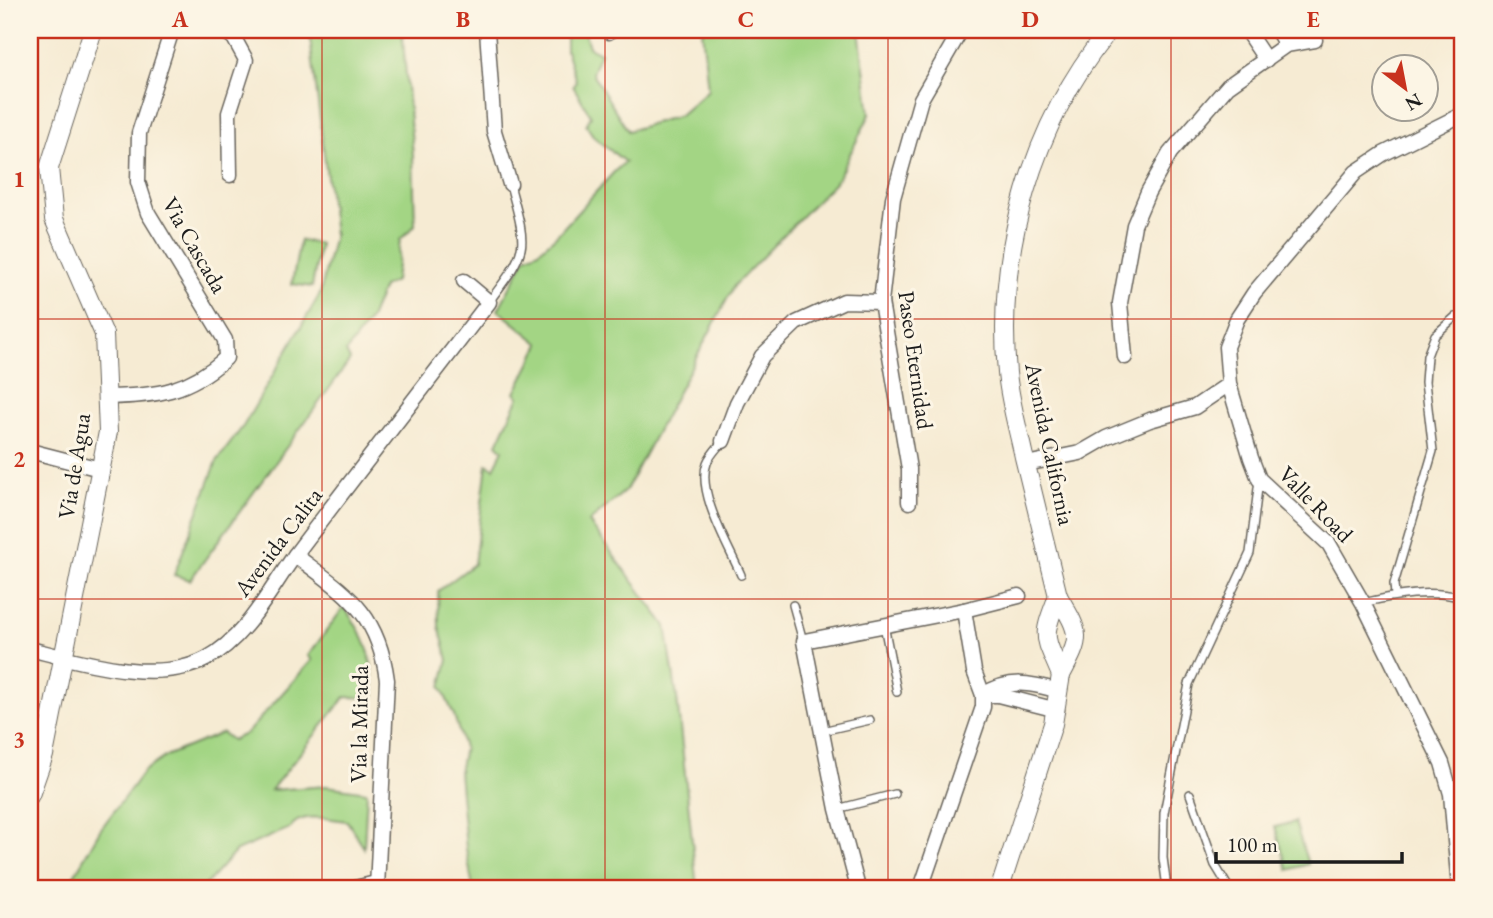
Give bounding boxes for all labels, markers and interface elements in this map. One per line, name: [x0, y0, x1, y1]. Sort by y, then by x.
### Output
text: A: [171, 4, 189, 34]
text: B: [456, 4, 470, 34]
text: C: [738, 4, 754, 34]
text: D: [1021, 4, 1039, 34]
text: E: [1306, 4, 1320, 34]
north arrow: [1370, 52, 1440, 122]
text: N: [1400, 87, 1427, 117]
text: 1: [13, 164, 25, 194]
street label: Via Cascada: [155, 191, 235, 299]
street label: Paseo Eternidad: [891, 289, 941, 432]
street label: Avenida California: [1018, 359, 1082, 529]
street label: Via de Agua: [51, 410, 97, 521]
text: 2: [13, 444, 25, 474]
street label: Valle Road: [1272, 459, 1360, 549]
street label: Avenida Calita: [227, 481, 329, 603]
street label: Via la Mirada: [343, 664, 375, 783]
text: 3: [13, 724, 25, 754]
scale bar: [1216, 820, 1402, 864]
text: 100 m: [1227, 831, 1278, 858]

